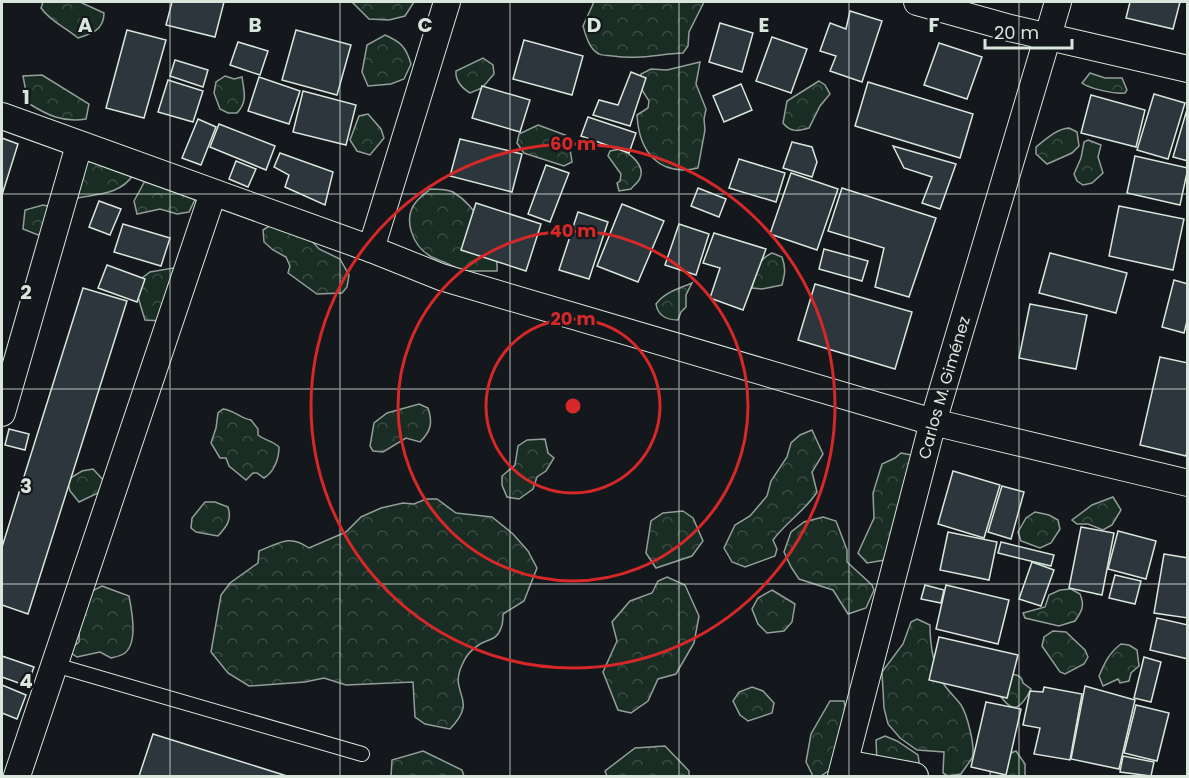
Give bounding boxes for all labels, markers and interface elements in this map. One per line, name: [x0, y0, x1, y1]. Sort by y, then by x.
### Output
text: A: [78, 11, 93, 39]
text: B: [248, 11, 262, 39]
text: C: [417, 11, 433, 39]
text: D: [587, 11, 601, 39]
text: E: [759, 11, 769, 39]
text: F: [929, 11, 940, 39]
scale bar: [985, 12, 1072, 50]
text: 20 m: [994, 20, 1039, 45]
text: 1: [22, 83, 30, 111]
text: 60 m: [550, 131, 596, 156]
text: 40 m: [550, 218, 596, 243]
text: 2: [20, 278, 32, 306]
text: 20 m: [551, 306, 595, 331]
street label: Carlos M. Giménez: [913, 313, 976, 461]
centre of rings: [563, 396, 583, 416]
text: 3: [20, 472, 32, 500]
text: 4: [19, 667, 33, 695]

